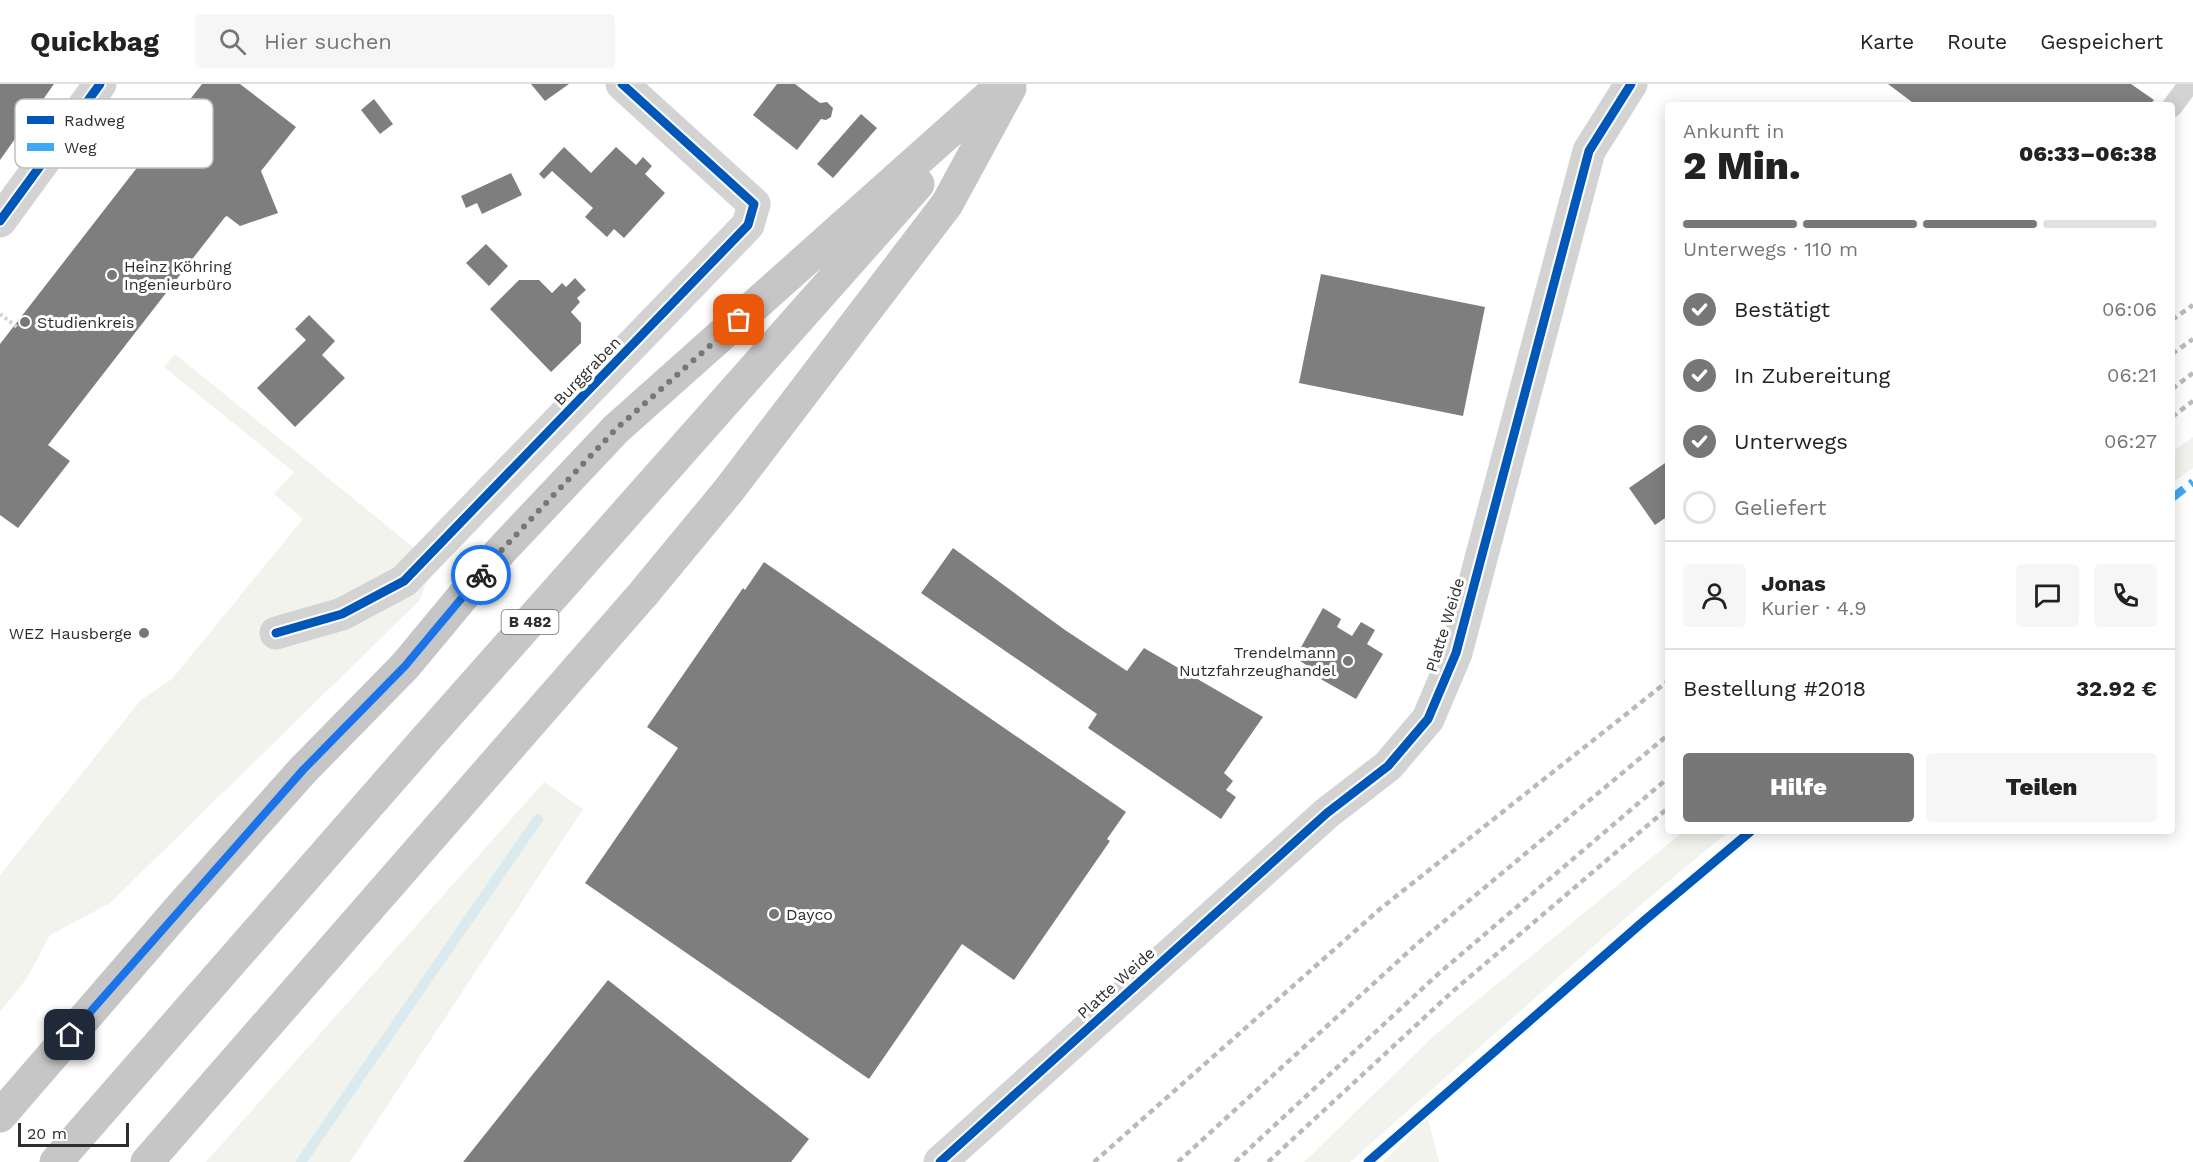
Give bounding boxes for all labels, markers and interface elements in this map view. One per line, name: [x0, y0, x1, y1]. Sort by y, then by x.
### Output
search box: [195, 14, 615, 68]
text: Quickbag: [30, 25, 159, 58]
icon: search: [216, 25, 249, 58]
text: Hier suchen: [264, 29, 392, 54]
text: Karte: [1860, 29, 1914, 54]
text: Route: [1947, 29, 2007, 54]
text: Gespeichert: [2040, 29, 2163, 54]
legend: [15, 99, 213, 168]
text: Radweg: [64, 111, 125, 130]
text: Ankunft in: [1683, 119, 1784, 143]
text: Weg: [64, 138, 97, 157]
text: 06:33–06:38: [2019, 141, 2157, 166]
text: 2 Min.: [1683, 143, 1801, 188]
text: Unterwegs · 110 m: [1683, 237, 1858, 261]
place label: Heinz Köhring Ingenieurbüro: [124, 257, 232, 294]
marker: Heinz Köhring Ingenieurbüro: [105, 268, 119, 282]
icon: check: [1683, 293, 1716, 326]
pin: [713, 294, 764, 345]
text: Bestätigt: [1734, 297, 1830, 322]
text: 06:06: [2102, 297, 2157, 321]
icon: bag: [722, 303, 755, 336]
place label: Studienkreis: [37, 313, 135, 332]
marker: Studienkreis: [18, 315, 32, 329]
street label: Burggraben: [550, 333, 624, 409]
icon: check: [1683, 359, 1716, 392]
text: In Zubereitung: [1734, 363, 1890, 388]
text: 06:21: [2107, 363, 2157, 387]
icon: check: [1683, 425, 1716, 458]
text: Unterwegs: [1734, 429, 1848, 454]
text: 06:27: [2104, 429, 2157, 453]
text: Geliefert: [1734, 495, 1826, 520]
courier: [451, 545, 511, 605]
icon: bike: [465, 559, 498, 592]
button: person: [1683, 564, 1746, 627]
button: chat: [2016, 564, 2079, 627]
button: phone: [2094, 564, 2157, 627]
text: Jonas: [1761, 571, 1826, 596]
street label: Platte Weide: [1422, 576, 1468, 674]
text: Kurier · 4.9: [1761, 596, 1867, 620]
road number: B 482: [502, 610, 558, 634]
place label: WEZ Hausberge: [9, 624, 132, 643]
marker: WEZ Hausberge: [137, 626, 151, 640]
place label: Trendelmann Nutzfahrzeughandel: [1179, 643, 1336, 680]
marker: Trendelmann Nutzfahrzeughandel: [1341, 654, 1355, 668]
text: Bestellung #2018: [1683, 676, 1866, 701]
text: 32.92 €: [2076, 676, 2157, 701]
button: Hilfe: [1683, 753, 1914, 822]
button: Teilen: [1926, 753, 2157, 822]
place label: Dayco: [786, 905, 833, 924]
marker: Dayco: [767, 907, 781, 921]
street label: Platte Weide: [1073, 943, 1159, 1023]
pin: [44, 1009, 95, 1060]
icon: home: [53, 1018, 86, 1051]
scale bar: [18, 1120, 129, 1148]
text: 20 m: [27, 1124, 67, 1143]

